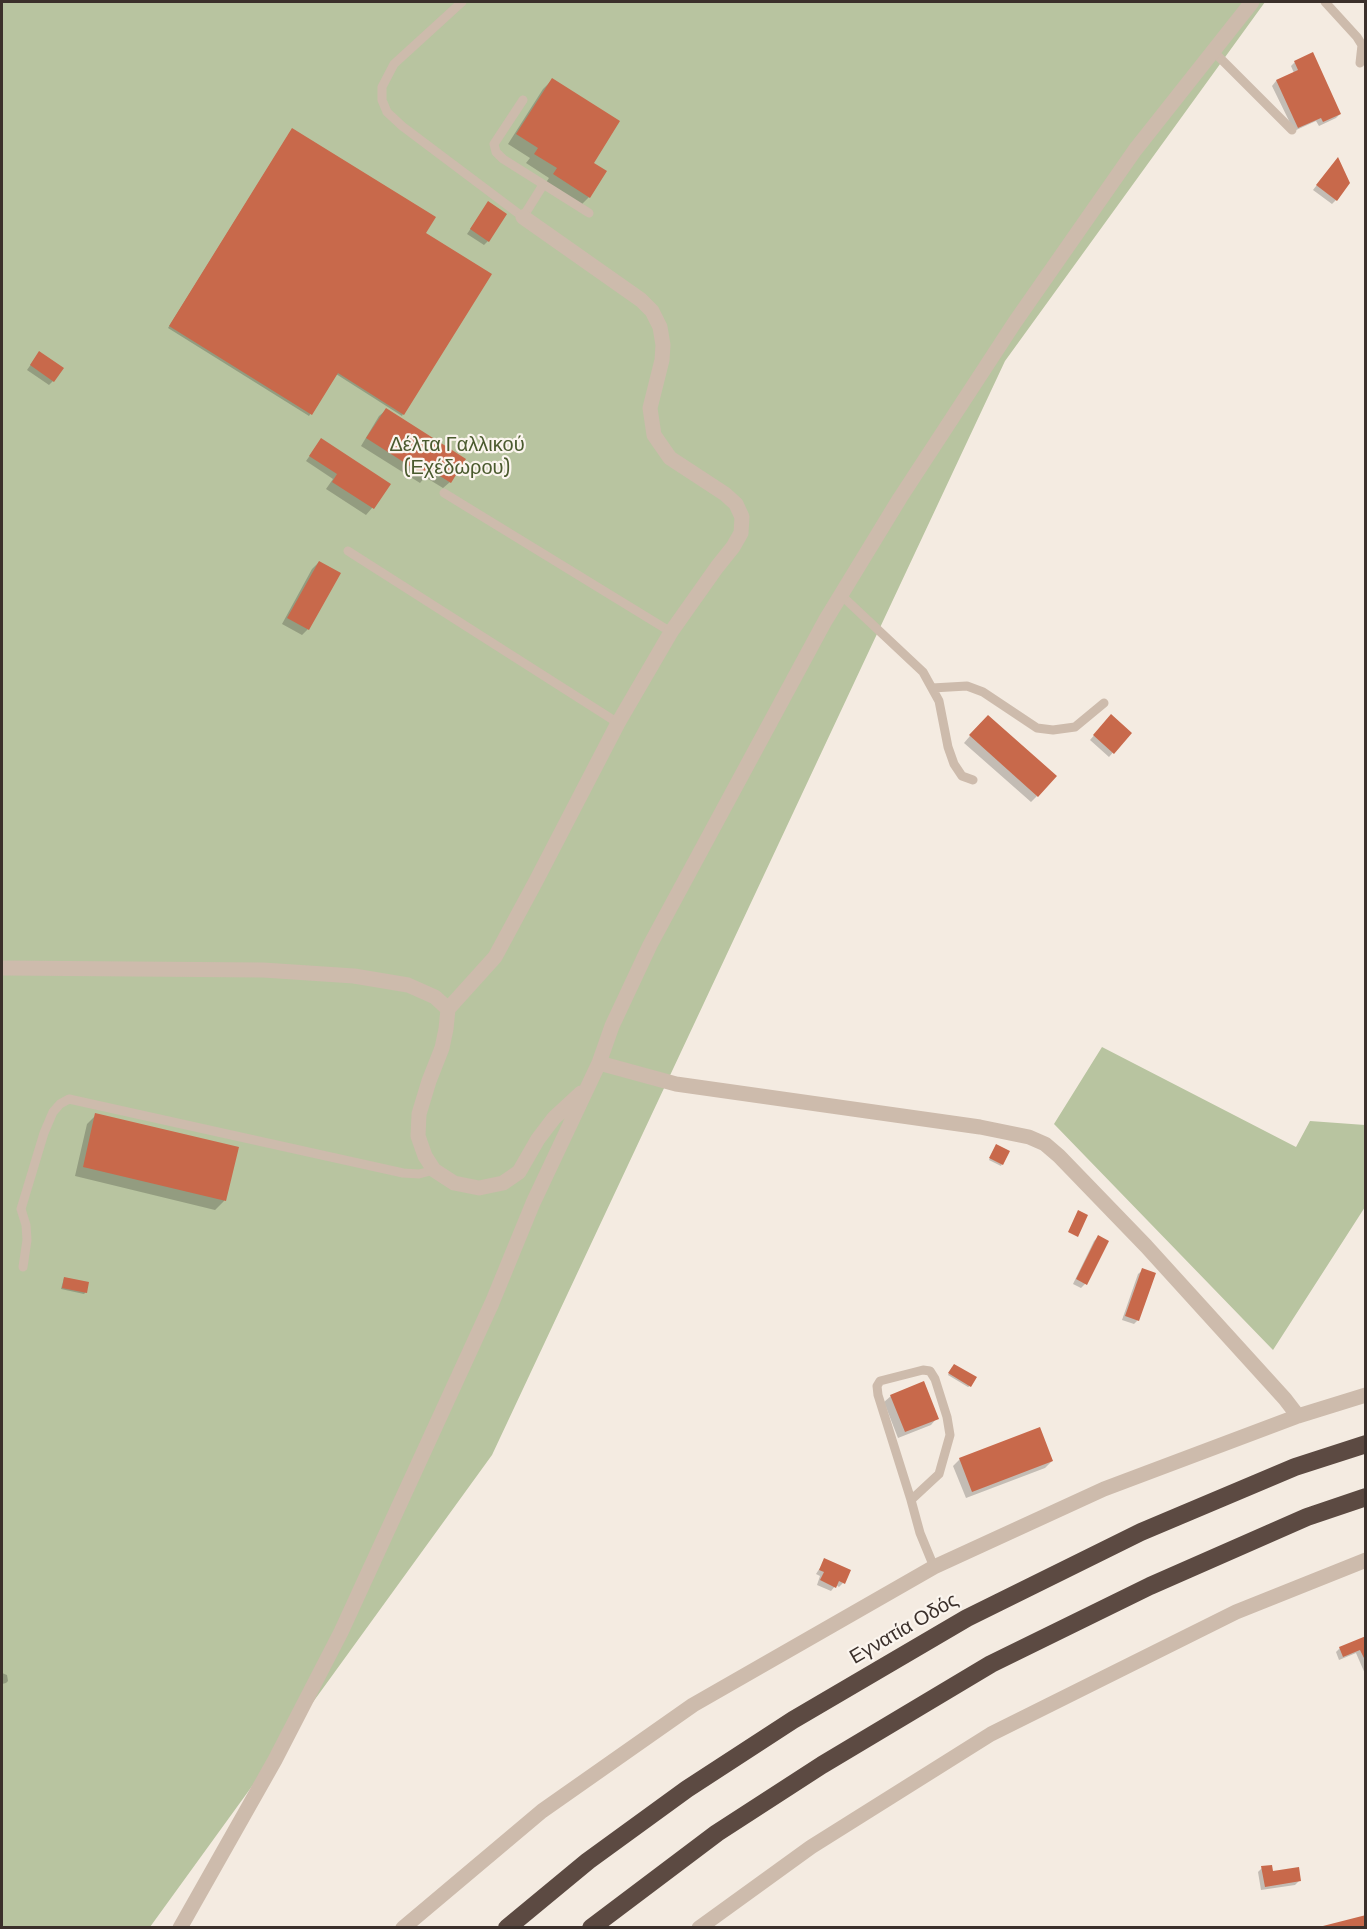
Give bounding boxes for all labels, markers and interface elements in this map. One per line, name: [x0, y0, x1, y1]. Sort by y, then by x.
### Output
park label: Δέλτα Γαλλικού (Εχέδωρου): [389, 433, 525, 480]
street label: Εγνατία Οδός: [846, 1588, 962, 1670]

